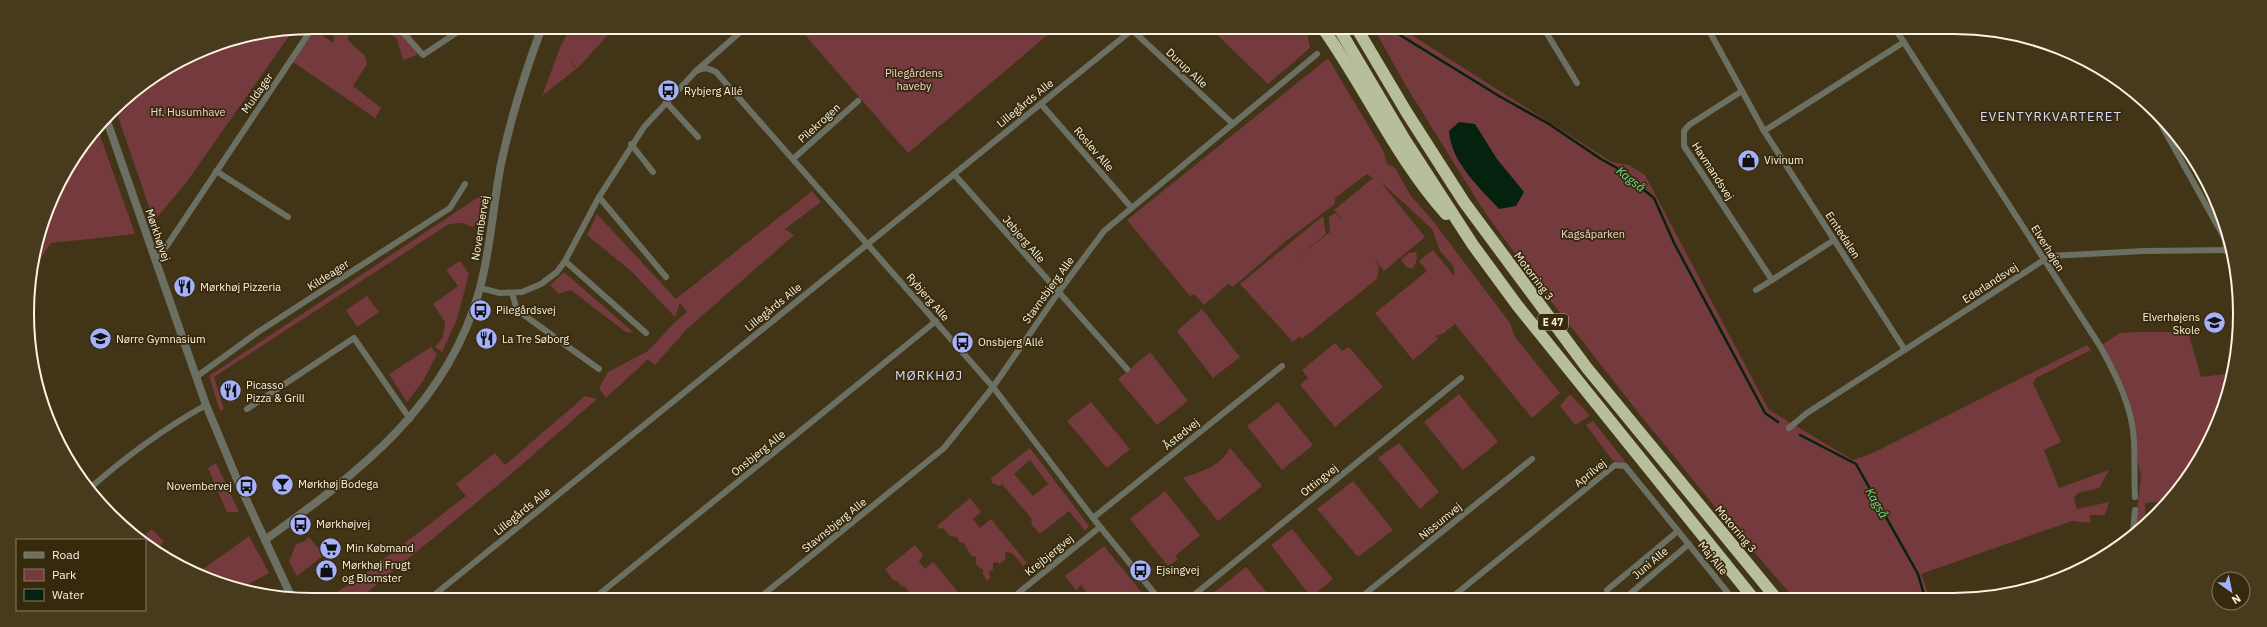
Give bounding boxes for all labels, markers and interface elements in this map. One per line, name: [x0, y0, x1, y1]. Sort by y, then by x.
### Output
street label: Durup Alle: [1163, 45, 1211, 91]
park label: Pilegårdens haveby: [885, 66, 943, 93]
street label: Muldager: [238, 70, 276, 116]
street label: Lillegårds Alle: [994, 76, 1056, 130]
bus stop icon: Rybjerg Allé: [655, 78, 681, 104]
place label: Rybjerg Allé: [684, 84, 743, 98]
street label: Pilekrogen: [795, 100, 843, 146]
park label: Hf. Husumhave: [150, 105, 226, 119]
district label: EVENTYRKVARTERET: [1980, 108, 2122, 125]
street label: Roslev Alle: [1071, 124, 1117, 174]
street label: Havmandsvej: [1689, 139, 1737, 203]
shop icon: Vivinum: [1736, 147, 1762, 173]
place label: Vivinum: [1764, 153, 1804, 167]
water label: Kagså: [1614, 163, 1648, 195]
street label: Novembervej: [468, 195, 492, 261]
street label: Mørkhøjvej: [143, 207, 173, 263]
street label: Emtedalen: [1823, 209, 1863, 261]
street label: Jebjerg Alle: [1000, 213, 1048, 265]
street label: Elverhøjen: [2028, 222, 2068, 274]
park label: Kagsåparken: [1561, 227, 1625, 241]
street label: Motorring 3: [1511, 249, 1557, 303]
street label: Stavnsbjerg Alle: [1019, 254, 1077, 326]
street label: Kildeager: [305, 256, 351, 294]
street label: Ederlandsvej: [1960, 260, 2020, 306]
street label: Rybjerg Alle: [903, 270, 953, 324]
restaurant icon: Mørkhøj Pizzeria: [171, 274, 197, 300]
place label: Mørkhøj Pizzeria: [200, 280, 281, 294]
street label: Lillegårds Alle: [742, 280, 804, 334]
bus stop icon: Pilegårdsvej: [468, 297, 494, 323]
place label: Pilegårdsvej: [496, 303, 556, 317]
place label: Elverhøjens Skole: [2142, 310, 2200, 337]
school or university icon: Elverhøjens Skole: [2202, 310, 2228, 336]
road number: E 47: [1538, 314, 1568, 330]
school or university icon: Nørre Gymnasium: [87, 326, 113, 352]
restaurant icon: La Tre Søborg: [473, 326, 499, 352]
bus stop icon: Onsbjerg Allé: [950, 329, 976, 355]
place label: Nørre Gymnasium: [116, 332, 206, 346]
place label: La Tre Søborg: [502, 332, 569, 346]
place label: Onsbjerg Allé: [978, 335, 1044, 349]
district label: MØRKHØJ: [895, 367, 963, 384]
restaurant icon: Picasso Pizza & Grill: [217, 378, 243, 404]
place label: Picasso Pizza & Grill: [246, 378, 305, 405]
street label: Åstedvej: [1160, 415, 1202, 453]
street label: Onsbjerg Alle: [728, 427, 788, 479]
street label: Aprilvej: [1571, 456, 1609, 490]
street label: Ottingvej: [1297, 461, 1341, 499]
bar icon: Mørkhøj Bodega: [270, 471, 296, 497]
bus stop icon: Novembervej: [234, 473, 260, 499]
place label: Mørkhøj Bodega: [298, 477, 378, 491]
place label: Novembervej: [167, 479, 232, 493]
street label: Lillegårds Alle: [491, 484, 553, 538]
water label: Kagså: [1862, 485, 1892, 521]
street label: Stavnsbjerg Alle: [799, 495, 869, 555]
street label: Nissumvej: [1416, 499, 1464, 543]
street label: Motorring 3: [1712, 503, 1760, 555]
bus stop icon: Mørkhøjvej: [288, 511, 314, 537]
place label: Mørkhøjvej: [316, 517, 370, 531]
street label: Krejbjergvej: [1022, 531, 1076, 579]
supermarket icon: Min Købmand: [318, 535, 344, 561]
street label: Maj Alle: [1695, 538, 1731, 578]
legend: [16, 539, 146, 611]
place label: Min Købmand: [346, 541, 414, 555]
street label: Juni Alle: [1629, 544, 1671, 582]
text: Road: [52, 547, 80, 562]
bus stop icon: Ejsingvej: [1128, 557, 1154, 583]
shop icon: Mørkhøj Frugt og Blomster: [313, 558, 339, 584]
place label: Mørkhøj Frugt og Blomster: [342, 558, 411, 585]
place label: Ejsingvej: [1156, 563, 1199, 577]
text: Park: [52, 567, 77, 582]
north arrow: [2211, 571, 2251, 611]
text: Water: [52, 587, 85, 602]
text: N: [2229, 591, 2244, 607]

